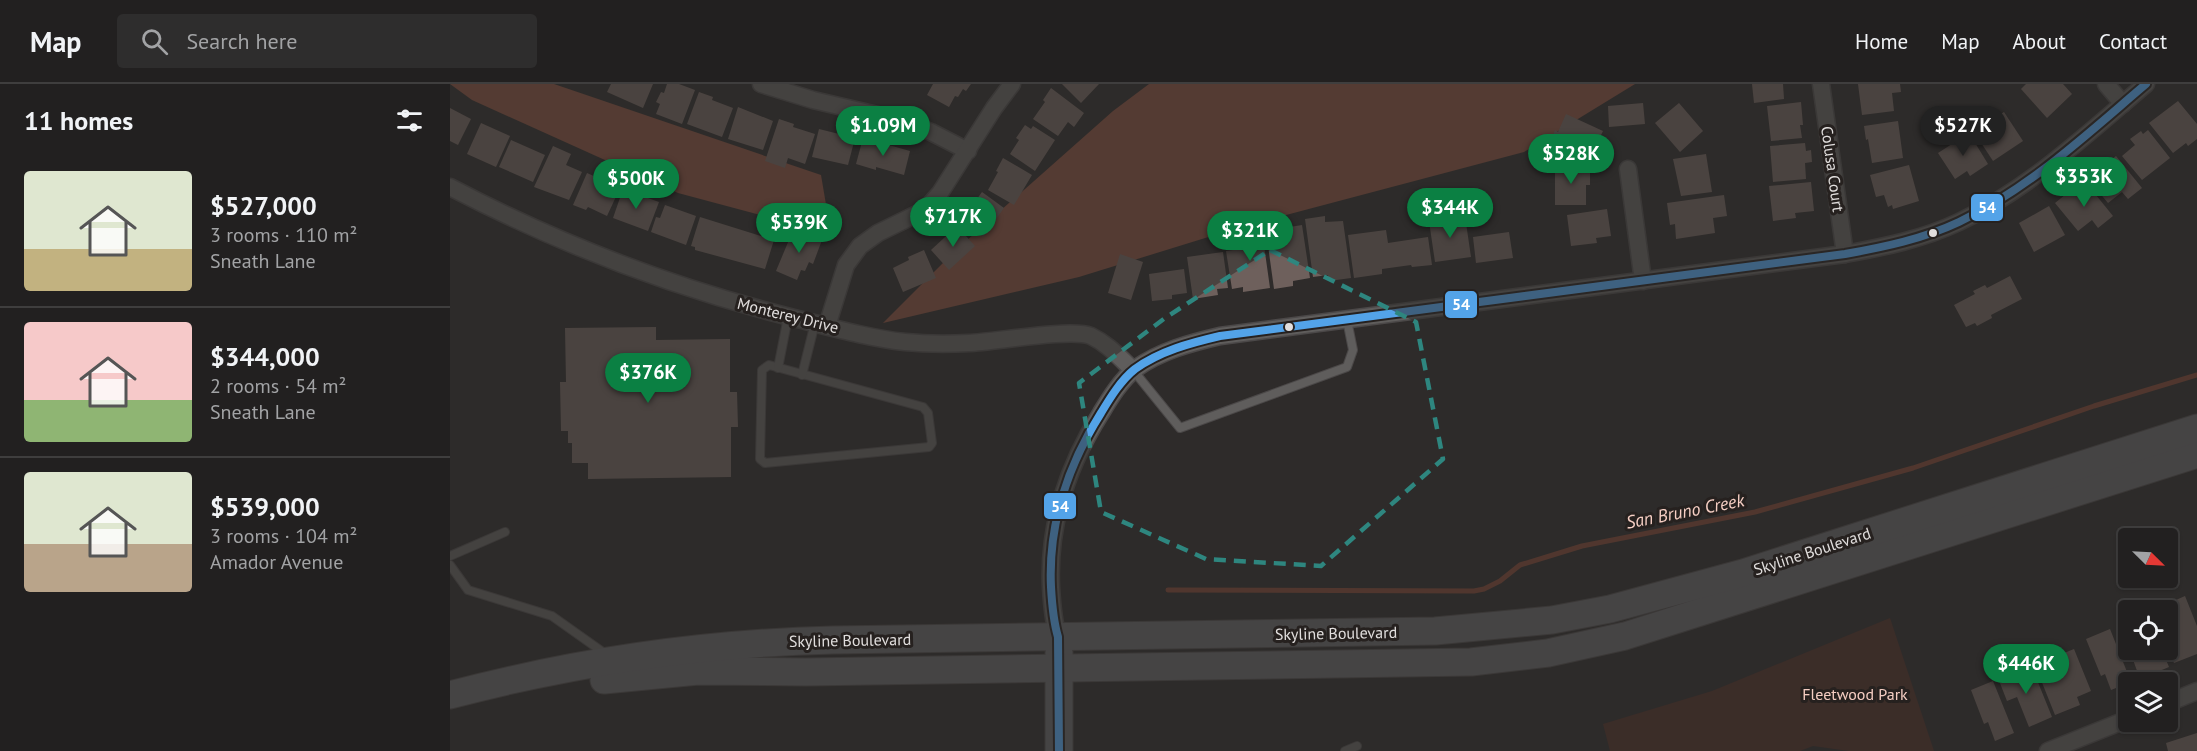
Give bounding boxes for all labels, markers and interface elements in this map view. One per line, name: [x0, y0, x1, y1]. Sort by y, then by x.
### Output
search box: [117, 14, 537, 68]
text: Map: [30, 23, 81, 60]
icon: search: [138, 25, 171, 58]
text: Search here: [186, 27, 297, 55]
text: Home: [1855, 28, 1908, 55]
text: Map: [1941, 28, 1980, 55]
text: About: [2013, 28, 2066, 55]
text: Contact: [2099, 28, 2167, 55]
text: 11 homes: [24, 104, 133, 137]
icon: filters: [393, 104, 426, 137]
pin: $1.09M: [834, 106, 932, 157]
pin: $527K: [1921, 106, 2005, 157]
text: $1.09M: [850, 112, 916, 138]
text: $527K: [1934, 112, 1992, 138]
street label: Colusa Court: [1817, 125, 1849, 214]
pin: $528K: [1529, 134, 1613, 185]
text: $528K: [1542, 140, 1600, 166]
pin: $353K: [2042, 157, 2126, 208]
pin: $500K: [594, 159, 678, 210]
text: $353K: [2055, 163, 2113, 189]
text: $500K: [607, 165, 665, 191]
pin: $344K: [1408, 188, 1492, 239]
text: $527,000: [210, 189, 317, 222]
line badge: 54: [1970, 193, 2004, 222]
text: $344K: [1421, 194, 1479, 220]
icon: home: [72, 195, 144, 267]
pin: $717K: [911, 197, 995, 248]
text: 54: [1978, 197, 1996, 217]
pin: $539K: [757, 203, 841, 254]
text: $717K: [924, 203, 982, 229]
text: $539K: [770, 209, 828, 235]
pin: $321K: [1208, 211, 1292, 262]
text: $321K: [1221, 217, 1279, 243]
text: 3 rooms · 110 m²: [210, 222, 357, 248]
unlabelled marker: [1927, 227, 1939, 239]
text: Sneath Lane: [210, 248, 316, 274]
line badge: 54: [1444, 290, 1478, 319]
street label: Monterey Drive: [735, 293, 841, 337]
text: 54: [1452, 294, 1470, 314]
unlabelled marker: [1283, 321, 1295, 333]
text: $344,000: [210, 340, 320, 373]
icon: home: [72, 346, 144, 418]
pin: $376K: [606, 353, 690, 404]
text: $376K: [619, 359, 677, 385]
text: 2 rooms · 54 m²: [210, 373, 346, 399]
text: Sneath Lane: [210, 399, 316, 425]
water label: San Bruno Creek: [1624, 488, 1747, 534]
text: $539,000: [210, 490, 320, 523]
line badge: 54: [1043, 492, 1077, 520]
icon: home: [72, 496, 144, 568]
text: 54: [1051, 496, 1069, 516]
text: 3 rooms · 104 m²: [210, 523, 357, 549]
street label: Skyline Boulevard: [1751, 523, 1873, 579]
north arrow: [2118, 528, 2178, 588]
map controls: [2118, 528, 2178, 732]
text: Amador Avenue: [210, 549, 343, 575]
button: locate: [2118, 600, 2178, 660]
street label: Skyline Boulevard: [1275, 622, 1397, 644]
street label: Skyline Boulevard: [789, 629, 911, 651]
pin: $446K: [1984, 644, 2068, 695]
text: $446K: [1997, 650, 2055, 676]
button: layers: [2118, 672, 2178, 732]
park label: Fleetwood Park: [1802, 684, 1908, 704]

